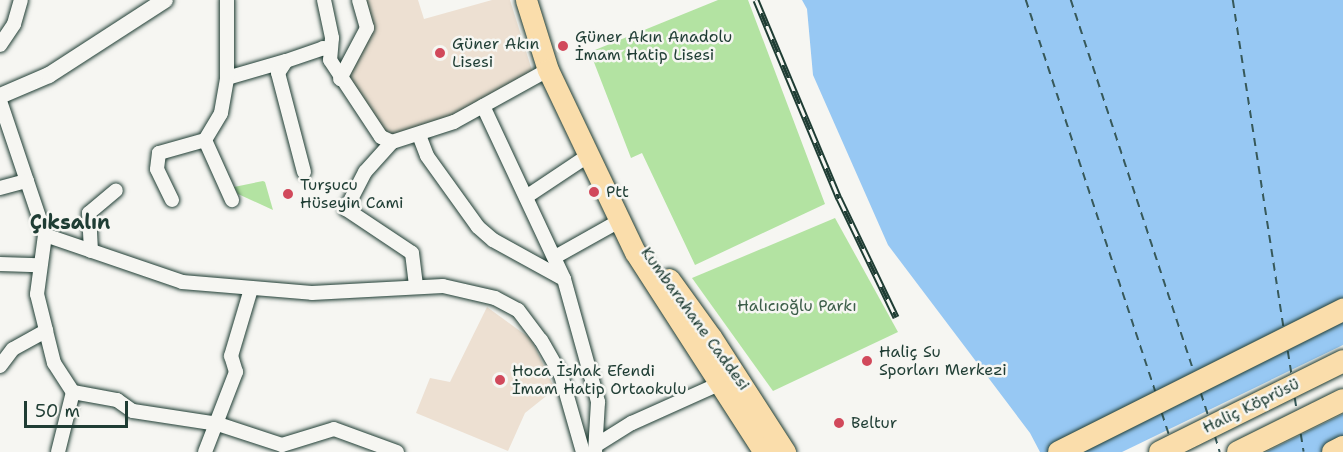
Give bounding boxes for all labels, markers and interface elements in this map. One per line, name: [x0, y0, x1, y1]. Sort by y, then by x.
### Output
place label: Güner Akın Anadolu İmam Hatip Lisesi: [575, 27, 732, 65]
place label: Güner Akın Lisesi: [452, 34, 539, 72]
marker: Güner Akın Anadolu İmam Hatip Lisesi: [556, 39, 570, 53]
marker: Güner Akın Lisesi: [433, 46, 447, 60]
place label: Turşucu Hüseyin Cami: [300, 175, 404, 213]
place label: Ptt: [606, 182, 629, 202]
marker: Ptt: [587, 185, 601, 199]
marker: Turşucu Hüseyin Cami: [281, 187, 295, 201]
district label: Çıksalın: [30, 210, 110, 234]
street label: Kumbarahane Caddesi: [637, 244, 753, 394]
park label: Halıcıoğlu Parkı: [737, 296, 857, 316]
place label: Haliç Su Sporları Merkezi: [879, 342, 1007, 380]
marker: Haliç Su Sporları Merkezi: [860, 354, 874, 368]
place label: Hoca İshak Efendi İmam Hatip Ortaokulu: [512, 361, 686, 399]
marker: Hoca İshak Efendi İmam Hatip Ortaokulu: [493, 373, 507, 387]
street label: Haliç Köprüsü: [1200, 374, 1302, 438]
scale bar: [27, 389, 130, 427]
text: 50 m: [35, 399, 80, 423]
place label: Beltur: [851, 413, 897, 433]
marker: Beltur: [832, 416, 846, 430]

